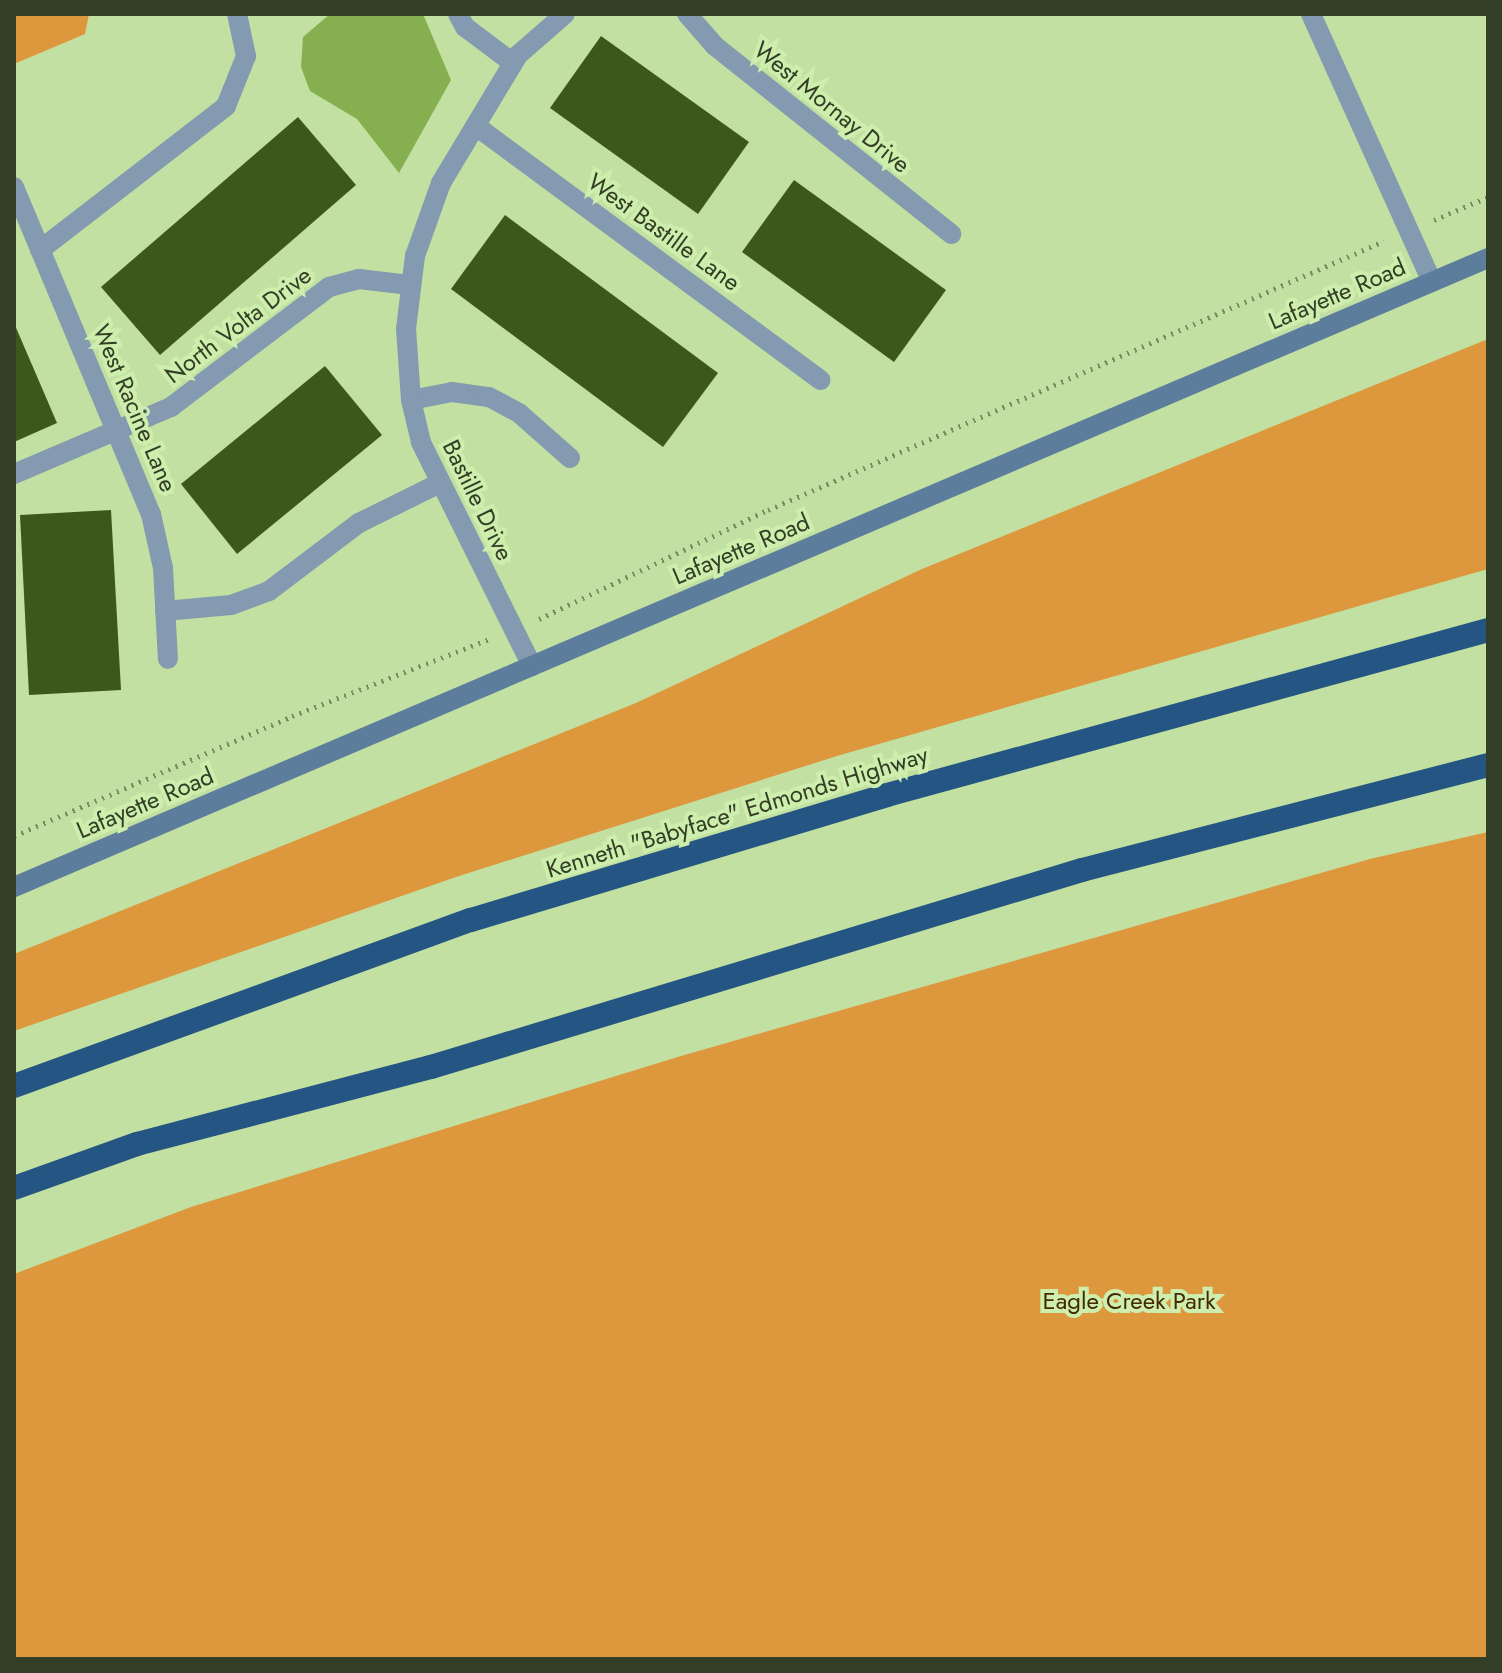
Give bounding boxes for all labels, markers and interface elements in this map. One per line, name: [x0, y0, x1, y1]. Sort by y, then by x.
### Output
street label: West Mornay Drive: [748, 35, 916, 179]
street label: West Bastille Lane: [582, 167, 746, 297]
street label: Lafayette Road: [1264, 252, 1410, 336]
street label: North Volta Drive: [159, 261, 317, 389]
street label: West Racine Lane: [87, 320, 183, 496]
street label: Bastille Drive: [436, 435, 520, 565]
street label: Lafayette Road: [668, 507, 814, 591]
street label: Kenneth "Babyface" Edmonds Highway: [543, 740, 931, 884]
street label: Lafayette Road: [72, 761, 218, 845]
park label: Eagle Creek Park: [1042, 1287, 1216, 1315]

